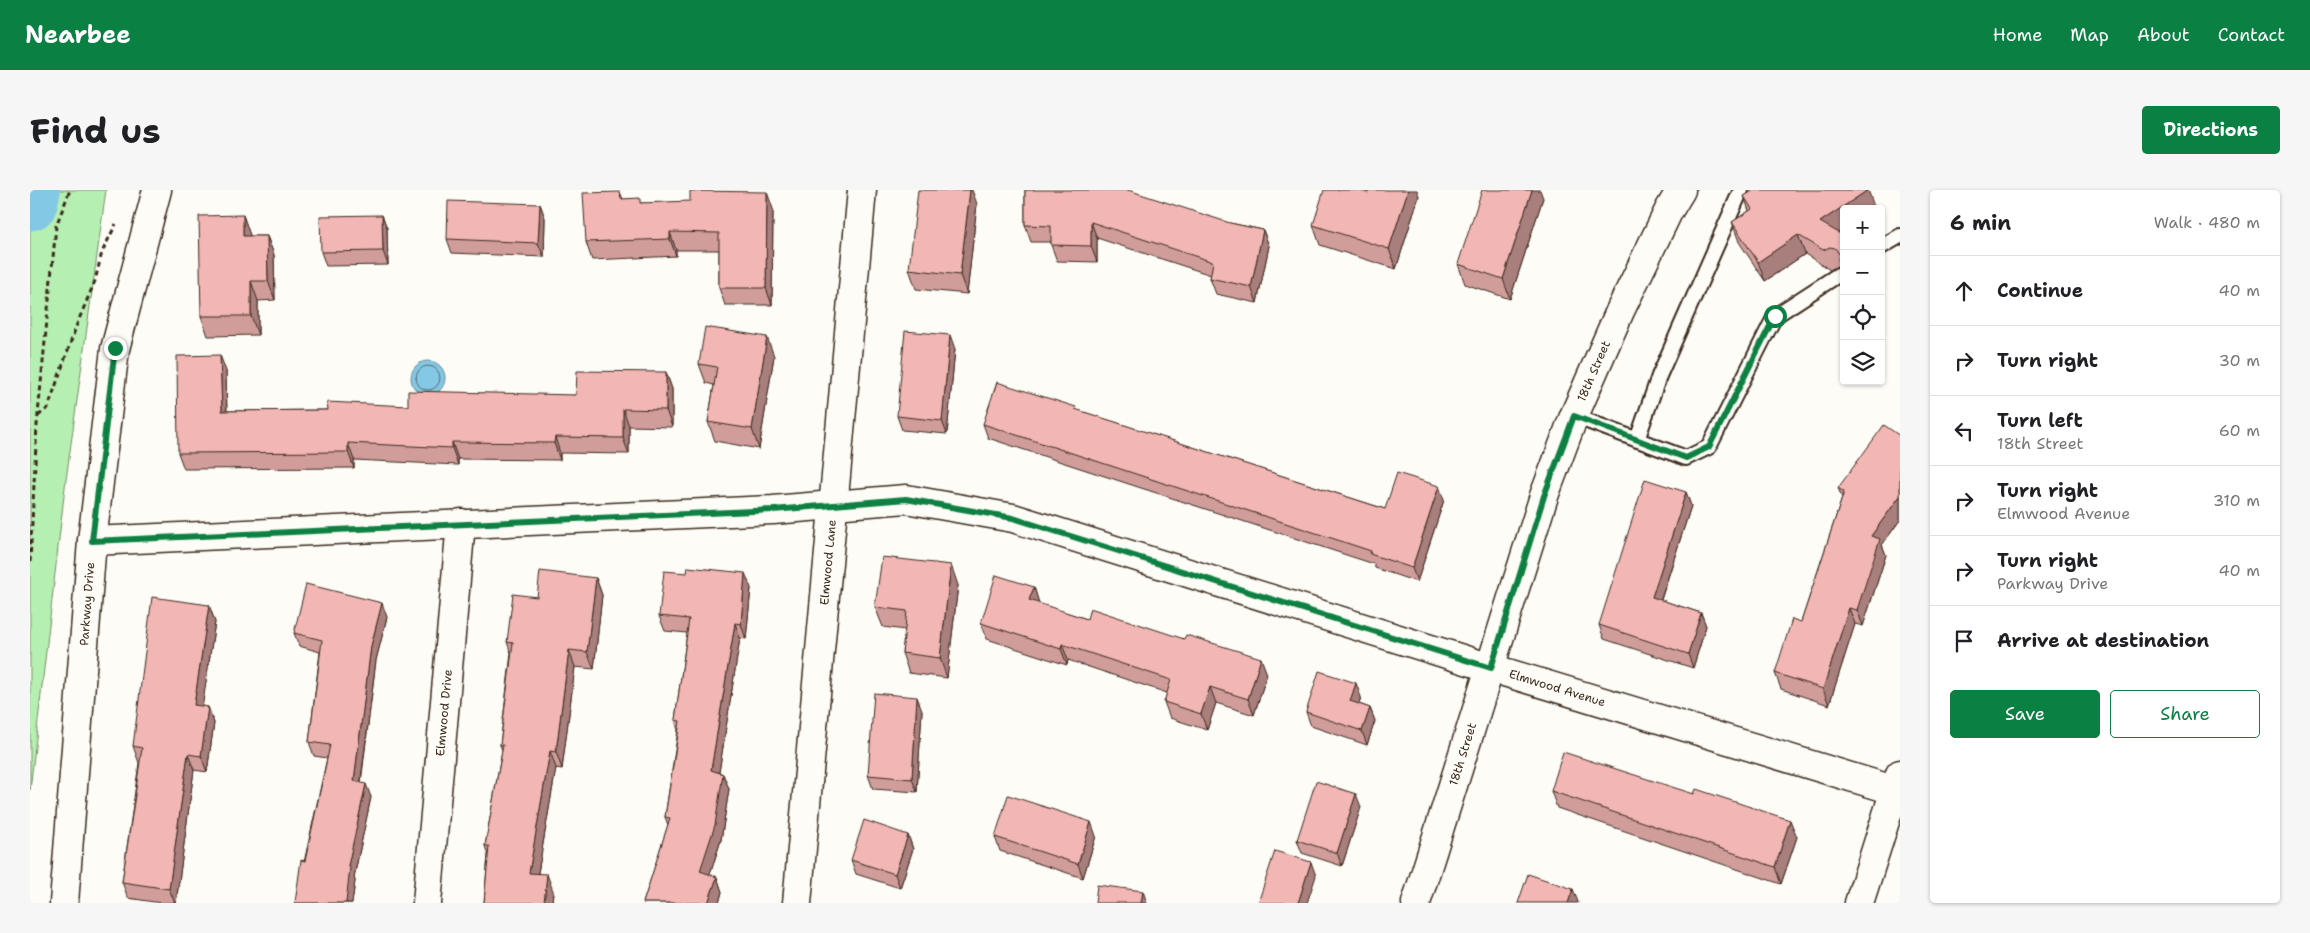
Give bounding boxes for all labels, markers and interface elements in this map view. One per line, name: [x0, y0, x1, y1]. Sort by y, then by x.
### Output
text: Nearbee: [25, 19, 131, 51]
text: Home: [1993, 23, 2042, 47]
text: Map: [2070, 23, 2109, 47]
text: About: [2137, 23, 2190, 47]
text: Contact: [2218, 23, 2285, 47]
button: Directions: [2142, 106, 2280, 154]
text: Find us: [30, 107, 161, 154]
map controls: [1840, 205, 1885, 385]
button: +: [1840, 205, 1885, 250]
text: 6 min: [1950, 209, 2011, 237]
text: Walk · 480 m: [2154, 212, 2260, 233]
button: −: [1840, 250, 1885, 295]
icon: ahead: [1950, 277, 1978, 305]
text: Continue: [1997, 278, 2083, 303]
text: 40 m: [2218, 280, 2260, 301]
button: locate: [1840, 295, 1885, 340]
route start: [1764, 305, 1787, 328]
route end: [104, 337, 127, 360]
street label: 18th Street: [1573, 338, 1614, 404]
button: layers: [1840, 340, 1885, 385]
icon: right: [1950, 347, 1978, 375]
text: Turn right: [1997, 348, 2098, 373]
text: 30 m: [2219, 350, 2260, 371]
text: Turn left: [1997, 408, 2083, 433]
icon: left: [1950, 417, 1978, 445]
text: 60 m: [2219, 420, 2260, 441]
text: 18th Street: [1997, 433, 2084, 454]
text: Turn right: [1997, 478, 2098, 503]
icon: right: [1950, 487, 1978, 515]
text: 310 m: [2213, 490, 2260, 511]
text: Elmwood Avenue: [1997, 503, 2130, 524]
street label: Elmwood Lane: [816, 519, 840, 606]
text: Turn right: [1997, 548, 2098, 573]
icon: right: [1950, 557, 1978, 585]
text: 40 m: [2218, 560, 2260, 581]
street label: Parkway Drive: [76, 561, 98, 646]
text: Parkway Drive: [1997, 573, 2108, 594]
icon: arrive: [1950, 627, 1978, 655]
text: Arrive at destination: [1997, 628, 2209, 653]
street label: Elmwood Avenue: [1507, 666, 1608, 710]
street label: Elmwood Drive: [432, 668, 456, 757]
button: Save: [1950, 690, 2100, 738]
button: Share: [2110, 690, 2260, 738]
street label: 18th Street: [1445, 721, 1480, 788]

